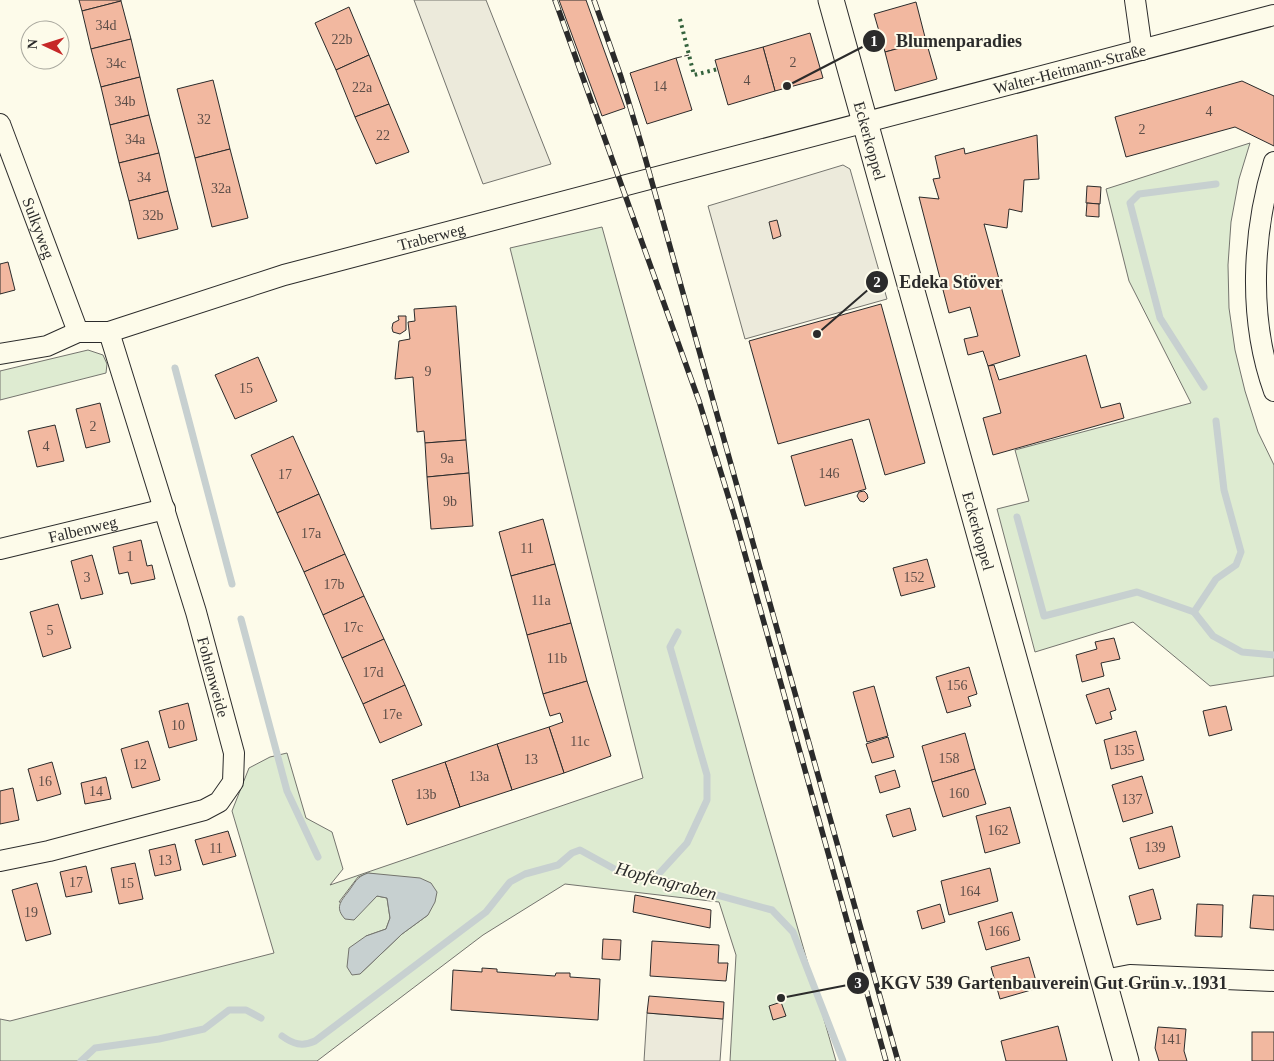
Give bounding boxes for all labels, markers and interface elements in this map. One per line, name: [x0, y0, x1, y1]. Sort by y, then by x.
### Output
house number: 34d: [96, 18, 117, 33]
north arrow: [20, 20, 70, 70]
callout: Blumenparadies: [861, 24, 1032, 57]
text: Blumenparadies: [896, 31, 1022, 51]
house number: 22b: [332, 32, 353, 47]
text: 1: [870, 33, 878, 49]
text: N: [25, 39, 40, 50]
street label: Walter-Heitmann-Straße: [992, 41, 1148, 97]
house number: 2: [790, 55, 797, 70]
house number: 34c: [106, 56, 126, 71]
house number: 4: [744, 73, 751, 88]
house number: 14: [653, 79, 667, 94]
house number: 22a: [352, 80, 373, 95]
house number: 34b: [115, 94, 136, 109]
street label: Eckerkoppel: [851, 99, 889, 182]
house number: 4: [1206, 104, 1213, 119]
house number: 32: [197, 112, 211, 127]
house number: 2: [1139, 122, 1146, 137]
house number: 22: [376, 128, 390, 143]
house number: 34a: [125, 132, 146, 147]
house number: 34: [137, 170, 151, 185]
house number: 32a: [211, 181, 232, 196]
street label: Sulkyweg: [20, 195, 58, 261]
house number: 32b: [143, 208, 164, 223]
street label: Traberweg: [396, 219, 467, 253]
callout: Edeka Stöver: [864, 266, 1013, 299]
text: Edeka Stöver: [899, 272, 1003, 292]
text: 2: [873, 274, 881, 290]
house number: 9: [425, 364, 432, 379]
house number: 15: [239, 381, 253, 396]
house number: 2: [90, 419, 97, 434]
house number: 4: [43, 439, 50, 454]
house number: 9a: [440, 451, 454, 466]
house number: 146: [819, 466, 840, 481]
house number: 17: [278, 467, 292, 482]
street label: Eckerkoppel: [960, 490, 998, 573]
house number: 9b: [443, 494, 457, 509]
street label: Falbenweg: [46, 512, 119, 546]
house number: 17a: [301, 526, 322, 541]
house number: 11: [520, 541, 534, 556]
house number: 1: [127, 549, 134, 564]
house number: 3: [84, 570, 91, 585]
house number: 152: [904, 570, 925, 585]
house number: 17b: [324, 577, 345, 592]
house number: 11a: [531, 593, 552, 608]
house number: 17c: [343, 620, 363, 635]
house number: 5: [47, 623, 54, 638]
street label: Fohlenweide: [194, 635, 232, 719]
house number: 11b: [547, 651, 567, 666]
house number: 17d: [363, 665, 384, 680]
house number: 156: [947, 678, 968, 693]
house number: 17e: [382, 707, 402, 722]
house number: 10: [171, 718, 185, 733]
house number: 11c: [570, 734, 590, 749]
house number: 135: [1114, 743, 1135, 758]
house number: 158: [939, 751, 960, 766]
house number: 13: [524, 752, 538, 767]
house number: 12: [133, 757, 147, 772]
house number: 13a: [469, 769, 490, 784]
house number: 16: [38, 774, 52, 789]
house number: 14: [89, 784, 103, 799]
house number: 160: [949, 786, 970, 801]
house number: 13b: [416, 787, 437, 802]
house number: 137: [1122, 792, 1143, 807]
house number: 162: [988, 823, 1009, 838]
house number: 139: [1145, 840, 1166, 855]
house number: 11: [209, 841, 223, 856]
house number: 13: [158, 853, 172, 868]
water label: Hopfengraben: [612, 858, 719, 904]
house number: 17: [69, 875, 83, 890]
house number: 15: [120, 876, 134, 891]
house number: 164: [960, 884, 981, 899]
house number: 19: [24, 905, 38, 920]
house number: 166: [989, 924, 1010, 939]
callout: KGV 539 Gartenbauverein Gut Grün v. 1931: [846, 967, 1238, 1000]
text: KGV 539 Gartenbauverein Gut Grün v. 1931: [881, 973, 1227, 993]
text: 3: [854, 975, 862, 991]
house number: 141: [1161, 1032, 1182, 1047]

